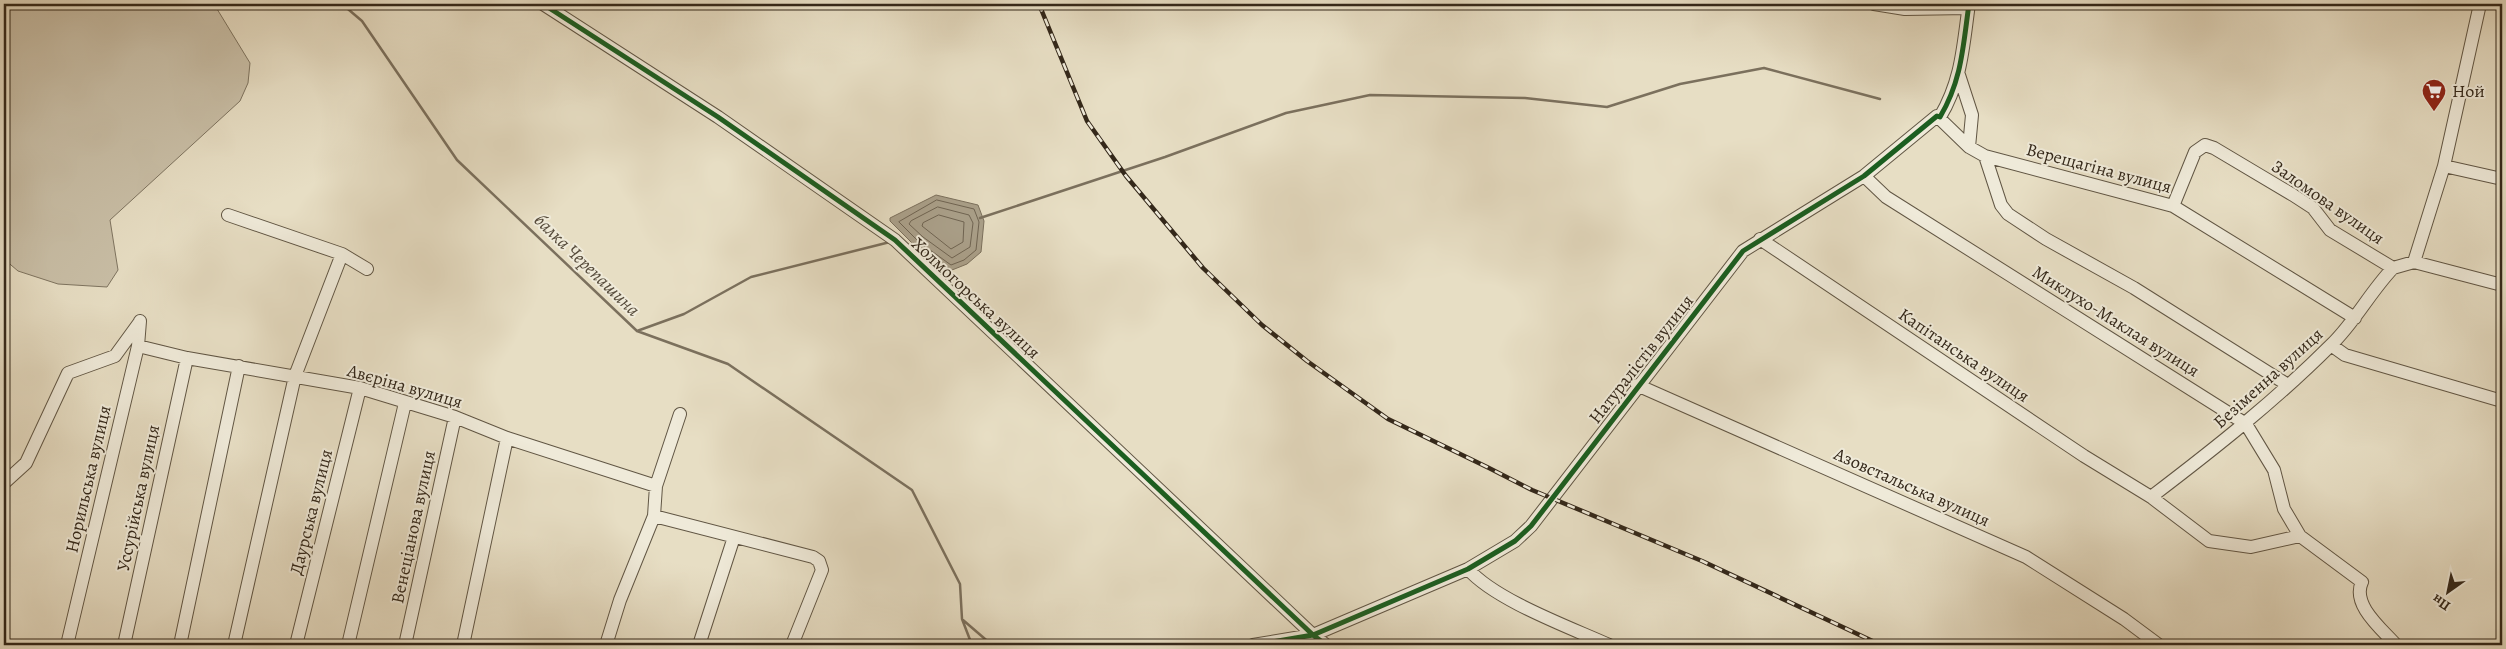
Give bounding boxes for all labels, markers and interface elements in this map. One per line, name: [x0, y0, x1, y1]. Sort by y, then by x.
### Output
supermarket icon: Ной: [2421, 78, 2447, 112]
place label: Ной: [2452, 79, 2485, 103]
street label: Верещагіна вулиця: [2024, 137, 2174, 199]
street label: Заломова вулиця: [2267, 154, 2389, 250]
water label: балка Черепашина: [528, 208, 646, 323]
street label: Холмогорська вулиця: [906, 232, 1046, 364]
street label: Миклухо-Маклая вулиця: [2028, 260, 2204, 382]
street label: Натуралістів вулиця: [1583, 290, 1699, 428]
street label: Капітанська вулиця: [1894, 302, 2034, 408]
street label: Безіменна вулиця: [2208, 322, 2328, 434]
street label: Авєріна вулиця: [344, 358, 465, 414]
street label: Норильська вулиця: [59, 403, 117, 555]
street label: Уссурійська вулиця: [111, 423, 165, 573]
street label: Азовстальська вулиця: [1829, 441, 1994, 532]
street label: Даурська вулиця: [284, 447, 338, 577]
street label: Венеціанова вулиця: [385, 448, 441, 606]
north arrow: [2424, 566, 2474, 616]
text: Пн: [2428, 590, 2454, 615]

